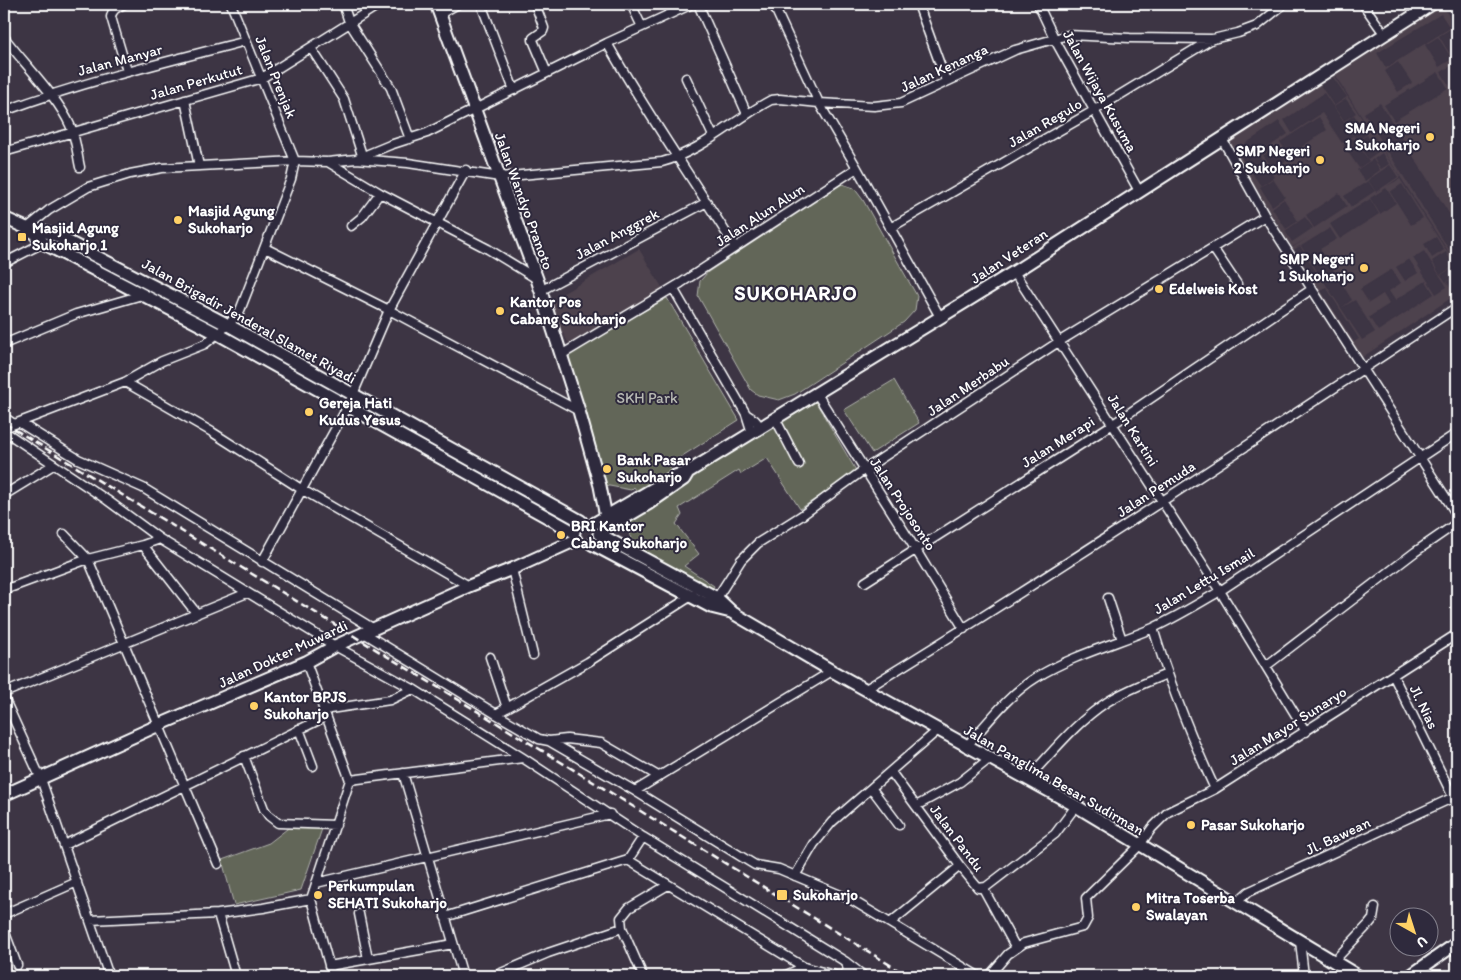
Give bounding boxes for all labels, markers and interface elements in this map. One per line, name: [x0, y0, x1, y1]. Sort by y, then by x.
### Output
street label: Jalan Wijaya Kusuma: [1059, 27, 1141, 156]
street label: Jalan Prenjak: [251, 33, 301, 121]
street label: Jalan Manyar: [76, 40, 165, 80]
street label: Jalan Kenanga: [897, 40, 991, 96]
street label: Jalan Perkutut: [148, 60, 245, 104]
street label: Jalan Regulo: [1005, 95, 1085, 151]
place label: SMA Negeri 1 Sukoharjo: [1345, 119, 1420, 155]
street label: Jalan Wandyo Pranoto: [491, 130, 557, 272]
marker: SMA Negeri 1 Sukoharjo: [1424, 131, 1436, 143]
place label: SMP Negeri 2 Sukoharjo: [1234, 142, 1310, 178]
marker: SMP Negeri 2 Sukoharjo: [1314, 154, 1326, 166]
street label: Jalan Alun Alun: [712, 179, 808, 250]
place label: Masjid Agung Sukoharjo: [188, 202, 275, 238]
street label: Jalan Anggrek: [572, 204, 662, 264]
marker: Masjid Agung Sukoharjo: [172, 214, 184, 226]
place label: Masjid Agung Sukoharjo 1: [32, 219, 119, 255]
street label: Jalan Veteran: [967, 224, 1051, 288]
marker: Masjid Agung Sukoharjo 1: [16, 231, 28, 243]
place label: SMP Negeri 1 Sukoharjo: [1279, 250, 1354, 286]
street label: Jalan Brigadir Jenderal Slamet Riyadi: [139, 254, 359, 388]
marker: SMP Negeri 1 Sukoharjo: [1358, 262, 1370, 274]
place label: Edelweis Kost: [1169, 280, 1258, 298]
district label: SUKOHARJO: [734, 281, 858, 305]
marker: Edelweis Kost: [1153, 283, 1165, 295]
place label: Kantor Pos Cabang Sukoharjo: [510, 293, 626, 329]
marker: Kantor Pos Cabang Sukoharjo: [494, 305, 506, 317]
street label: Jalan Merbabu: [924, 352, 1012, 420]
park label: SKH Park: [616, 389, 678, 407]
street label: Jalan Kartini: [1104, 390, 1162, 470]
place label: Gereja Hati Kudus Yesus: [319, 394, 401, 429]
marker: Gereja Hati Kudus Yesus: [303, 406, 315, 418]
street label: Jalan Merapi: [1018, 412, 1098, 472]
place label: Bank Pasar Sukoharjo: [617, 451, 691, 487]
street label: Jalan Projosonto: [866, 454, 940, 554]
street label: Jalan Pemuda: [1113, 457, 1199, 521]
marker: Bank Pasar Sukoharjo: [601, 463, 613, 475]
place label: BRI Kantor Cabang Sukoharjo: [571, 517, 687, 553]
marker: BRI Kantor Cabang Sukoharjo: [555, 529, 567, 541]
street label: Jalan Lettu Ismail: [1150, 543, 1258, 618]
street label: Jalan Dokter Muwardi: [216, 616, 350, 692]
street label: Jl. Nias: [1406, 682, 1442, 732]
street label: Jalan Mayor Sunaryo: [1226, 683, 1350, 769]
place label: Kantor BPJS Sukoharjo: [264, 688, 347, 724]
marker: Kantor BPJS Sukoharjo: [248, 700, 260, 712]
street label: Jalan Panglima Besar Sudirman: [961, 721, 1148, 839]
street label: Jalan Pandu: [926, 801, 988, 875]
street label: Jl. Bawean: [1303, 813, 1374, 859]
place label: Pasar Sukoharjo: [1201, 816, 1305, 835]
marker: Pasar Sukoharjo: [1185, 819, 1197, 831]
place label: Perkumpulan SEHATI Sukoharjo: [328, 877, 447, 913]
place label: Sukoharjo: [793, 886, 858, 905]
marker: Sukoharjo: [775, 888, 789, 902]
marker: Perkumpulan SEHATI Sukoharjo: [312, 889, 324, 901]
place label: Mitra Toserba Swalayan: [1146, 889, 1235, 925]
marker: Mitra Toserba Swalayan: [1130, 901, 1142, 913]
north arrow: [1388, 908, 1438, 958]
text: U: [1413, 932, 1431, 951]

